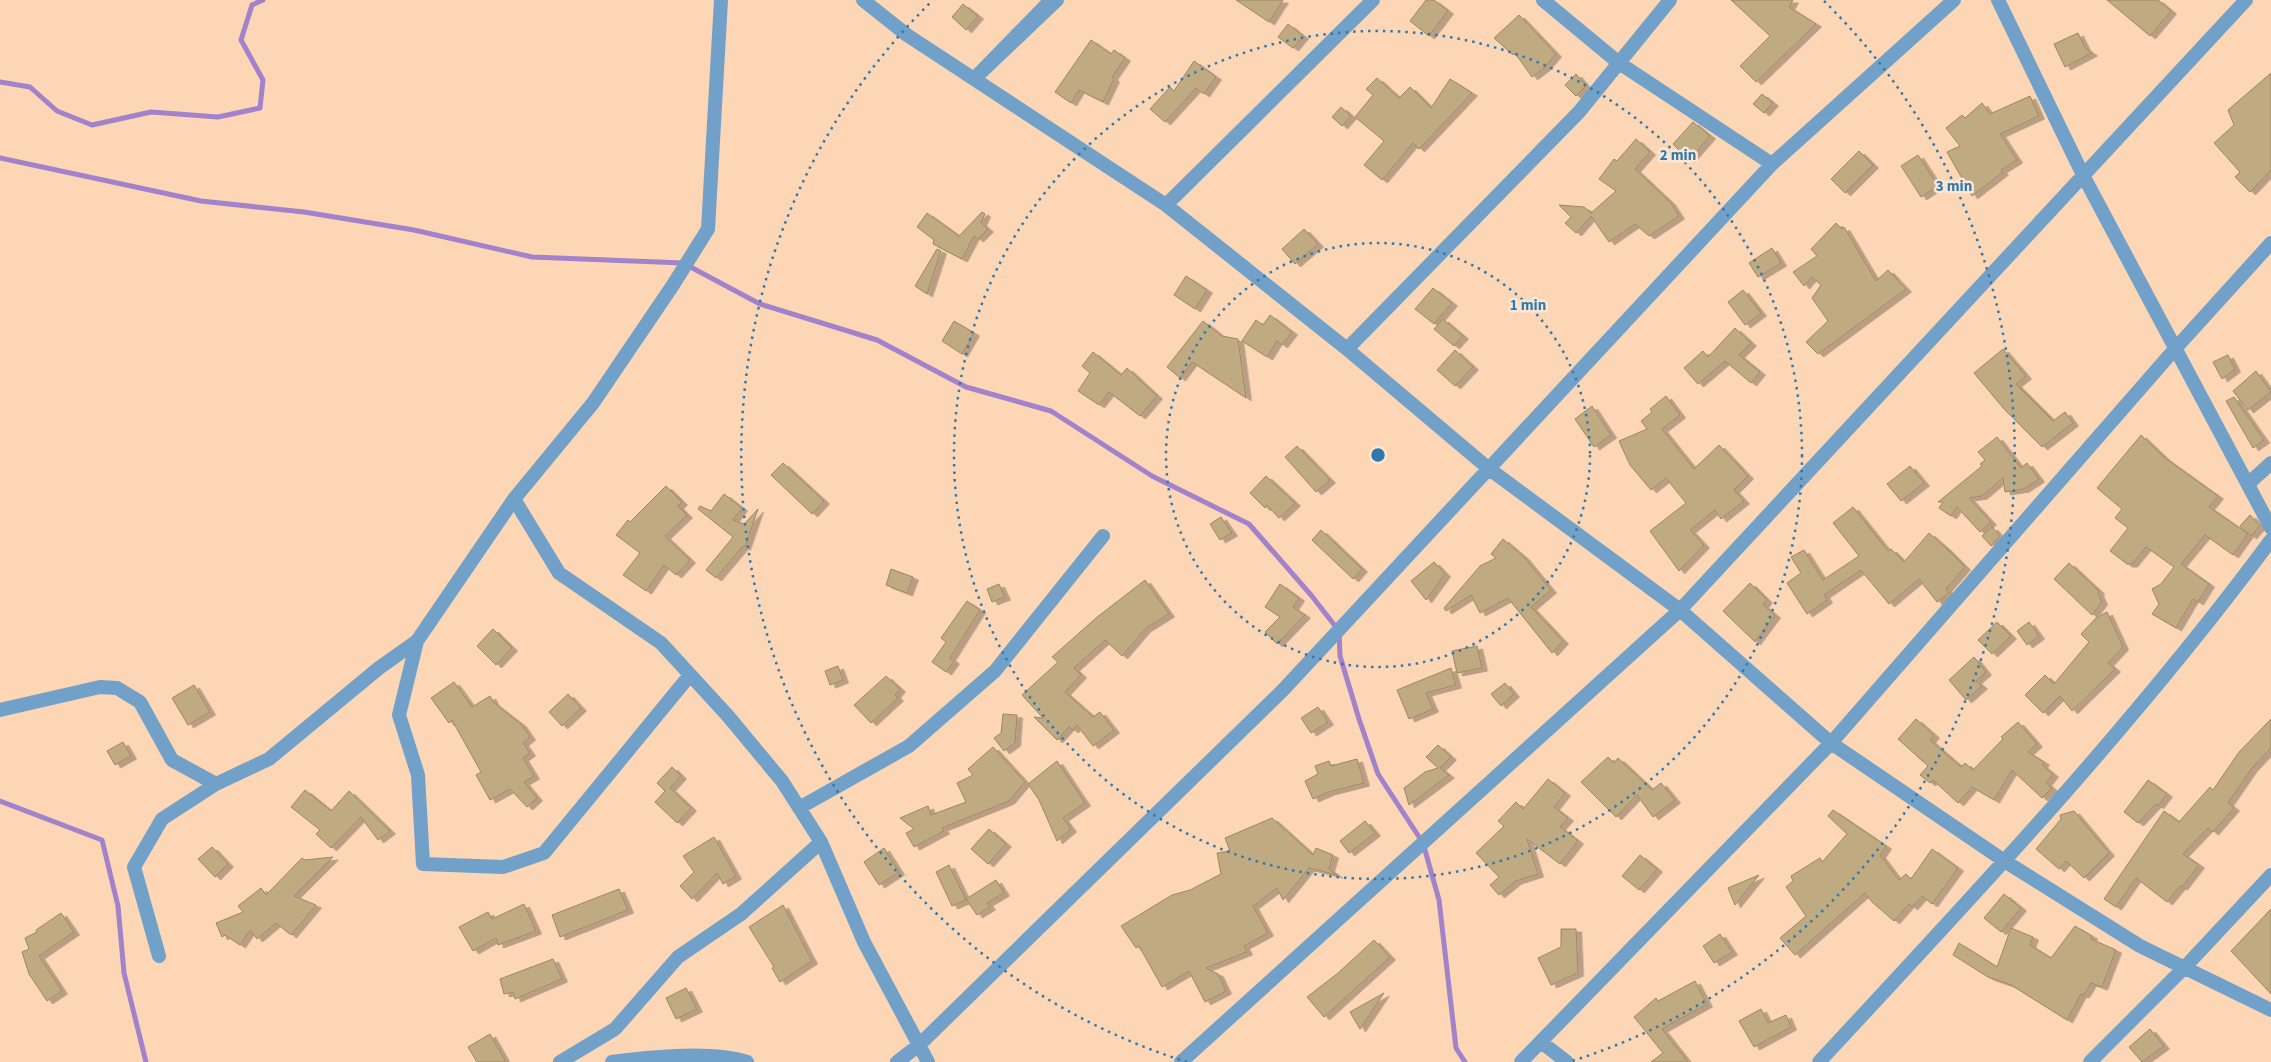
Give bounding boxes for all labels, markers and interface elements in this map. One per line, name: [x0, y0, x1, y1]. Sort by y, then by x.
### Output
text: 2 min: [1660, 145, 1696, 166]
text: 3 min: [1936, 176, 1972, 197]
text: 1 min: [1510, 295, 1546, 316]
centre of rings: [1369, 446, 1387, 464]

